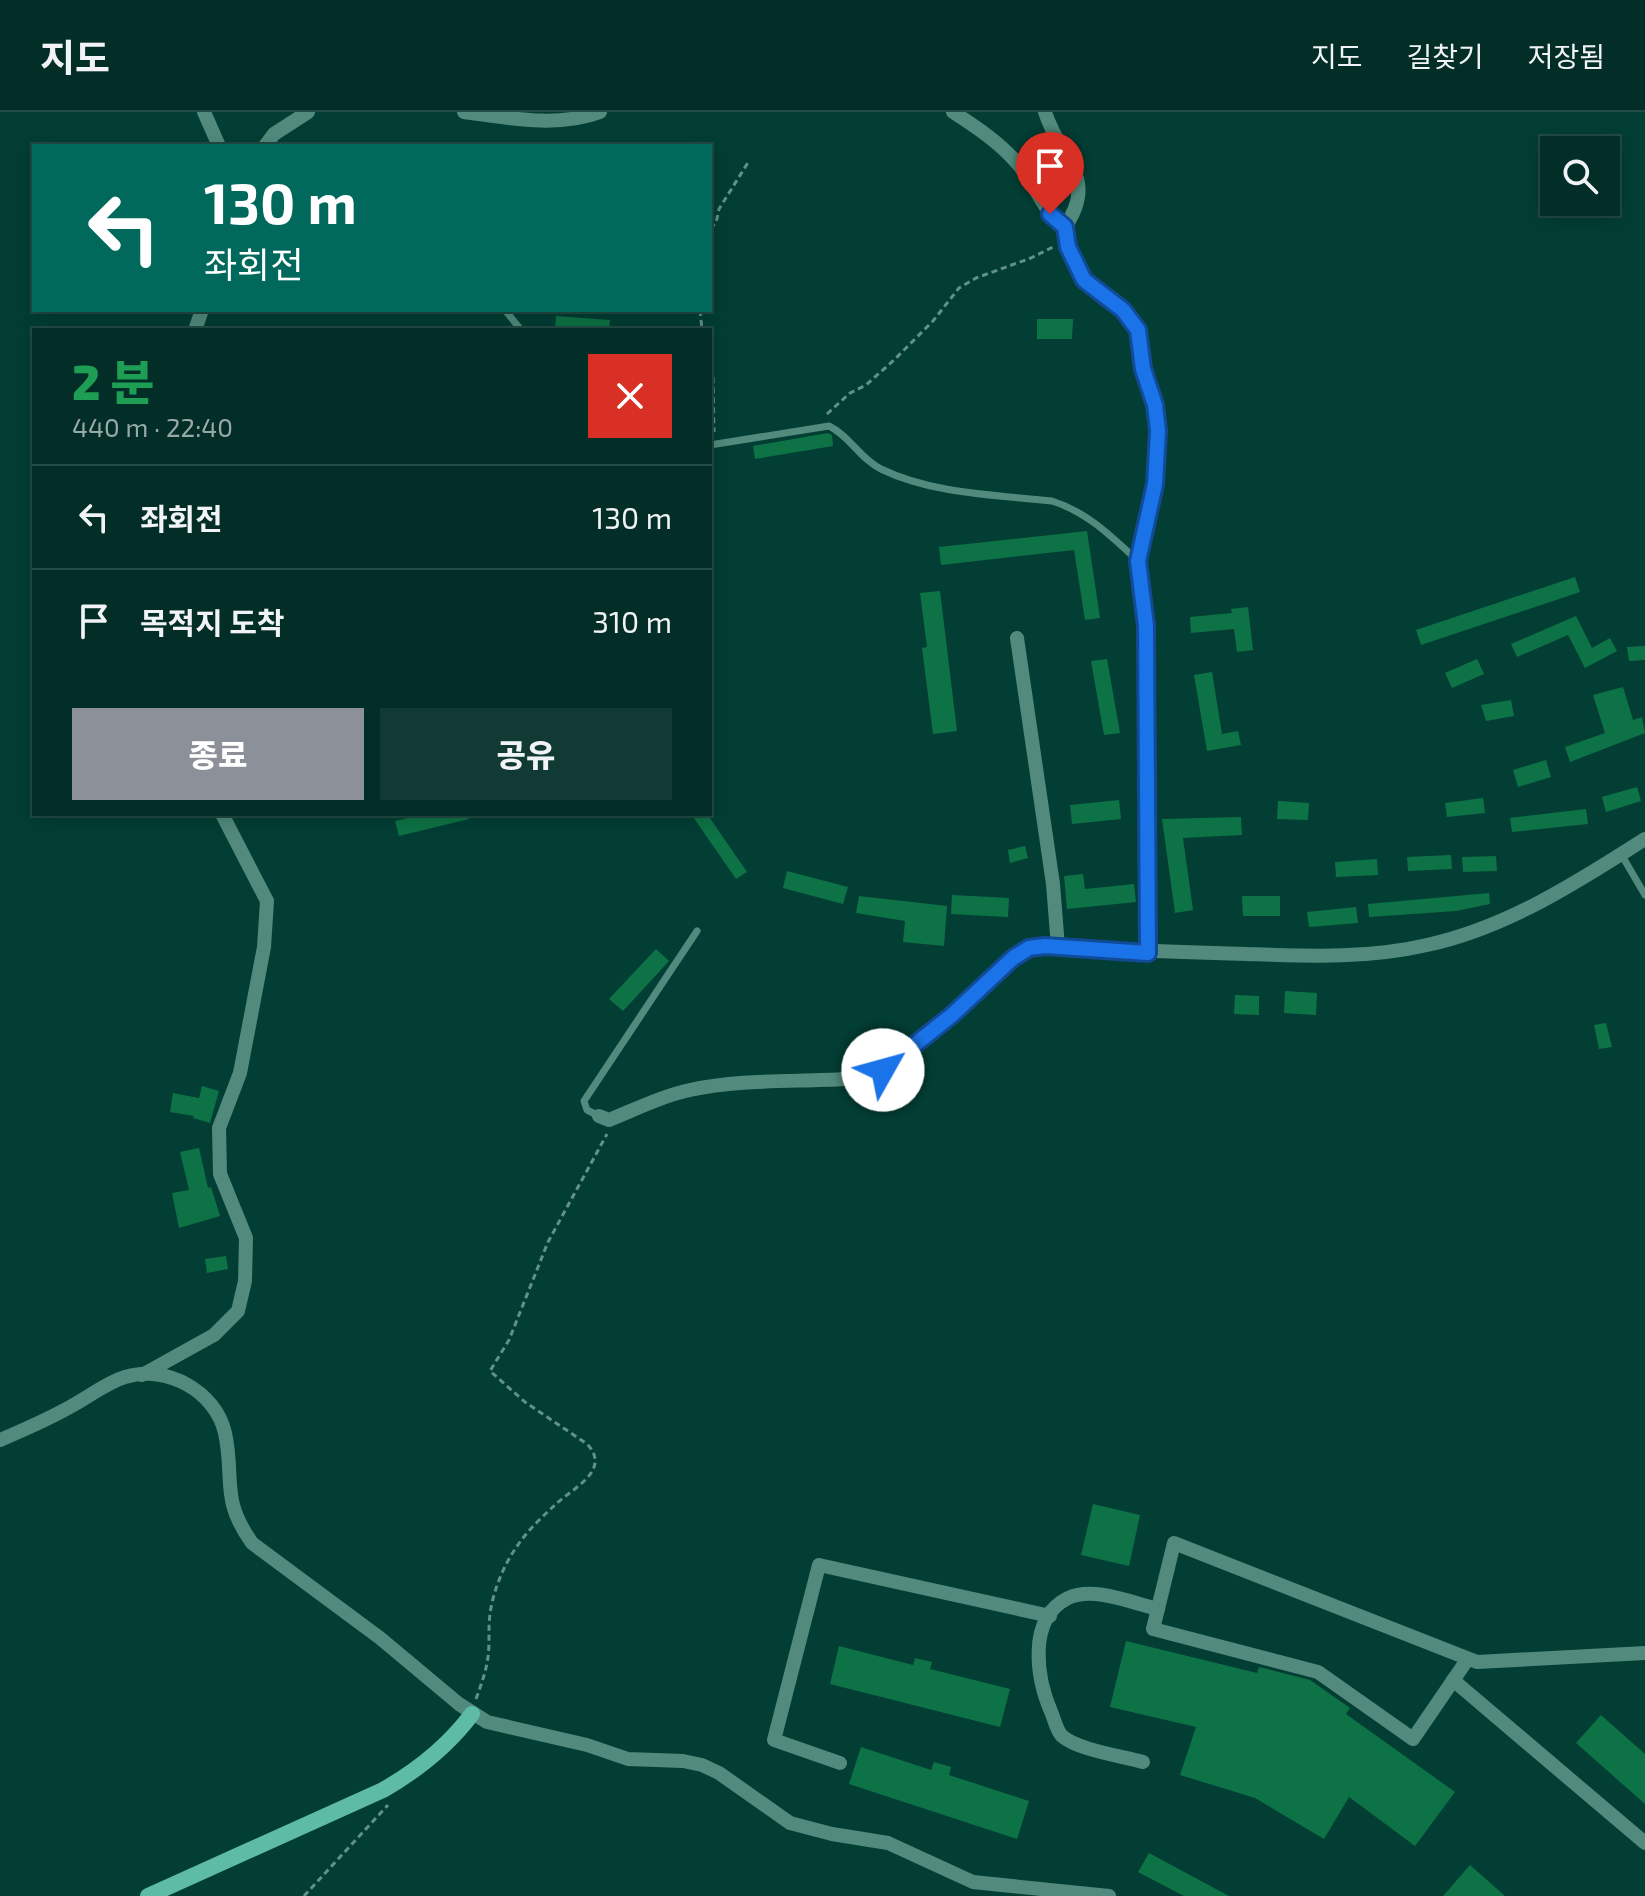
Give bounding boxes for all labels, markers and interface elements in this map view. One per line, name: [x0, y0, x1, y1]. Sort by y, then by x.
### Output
text: 지도: [40, 34, 110, 80]
text: 지도: [1311, 39, 1362, 73]
text: 길찾기: [1406, 39, 1484, 73]
text: 저장됨: [1528, 39, 1605, 73]
pin: [1016, 132, 1084, 214]
map controls: [1540, 136, 1620, 216]
button: search: [1540, 136, 1620, 216]
icon: arrive: [1028, 144, 1072, 188]
text: 130 m: [204, 168, 357, 235]
icon: left: [72, 176, 176, 280]
text: 좌회전: [204, 242, 303, 285]
text: 2 분: [72, 352, 155, 410]
button: close: [588, 354, 672, 438]
text: 440 m · 22:40: [72, 411, 233, 442]
icon: left: [72, 495, 116, 539]
text: 130 m: [592, 499, 672, 535]
text: 좌회전: [140, 500, 223, 536]
icon: arrive: [72, 599, 116, 643]
text: 310 m: [592, 603, 672, 639]
text: 목적지 도착: [140, 604, 284, 640]
button: 종료: [72, 708, 364, 800]
button: 공유: [380, 708, 672, 800]
position arrow: [841, 1028, 925, 1112]

